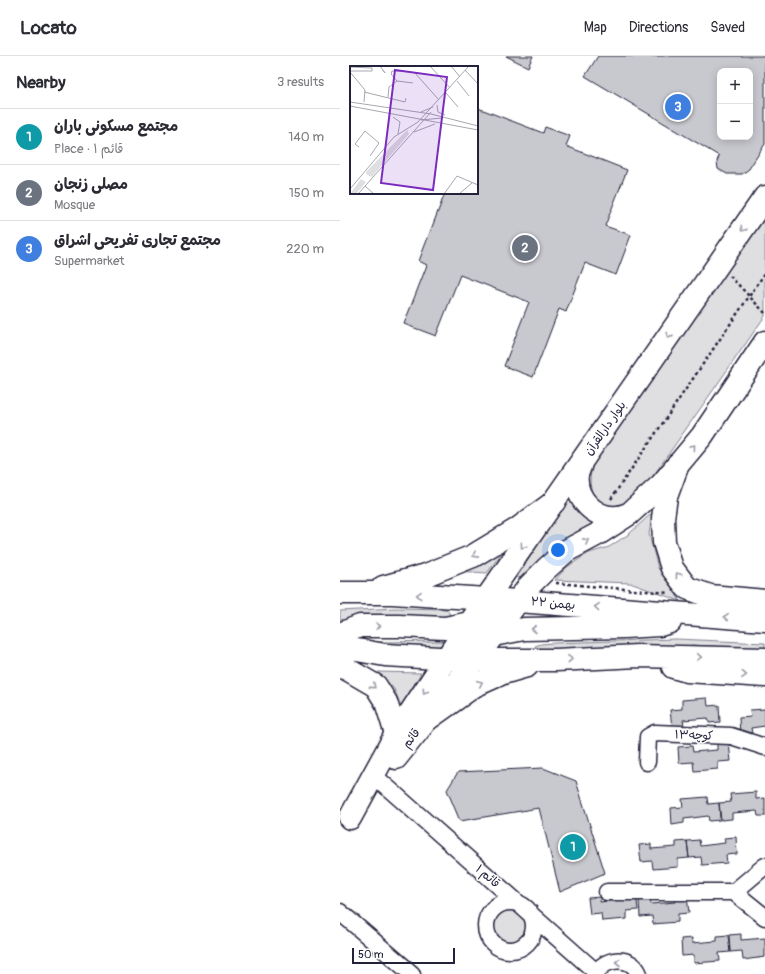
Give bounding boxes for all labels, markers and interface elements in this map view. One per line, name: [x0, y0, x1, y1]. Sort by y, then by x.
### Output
text: Locato: [20, 16, 77, 40]
text: Map: [584, 19, 607, 36]
text: Directions: [629, 19, 688, 36]
text: Saved: [710, 19, 745, 36]
inset map: [350, 66, 478, 194]
map controls: [717, 68, 753, 140]
button: +: [717, 68, 753, 104]
text: Nearby: [16, 72, 65, 93]
text: 3 results: [277, 74, 324, 90]
pin: 3: [665, 92, 691, 122]
button: −: [717, 104, 753, 140]
text: مجتمع مسکونی باران: [54, 117, 178, 136]
text: 1: [26, 129, 32, 145]
text: 140 m: [288, 129, 324, 145]
text: Place · قائم ۱: [54, 141, 123, 157]
text: مصلی زنجان: [54, 175, 128, 194]
text: 2: [25, 185, 33, 201]
text: 150 m: [289, 185, 324, 201]
text: Mosque: [54, 197, 95, 213]
one-way arrow: [741, 225, 748, 232]
text: مجتمع تجاری تفریحی اشراق: [54, 231, 221, 250]
pin: 2: [512, 233, 538, 263]
text: 3: [25, 241, 33, 257]
text: 220 m: [286, 241, 324, 257]
text: Supermarket: [54, 253, 125, 269]
one-way arrow: [666, 332, 674, 339]
street label: بلوار دارالقرآن: [581, 398, 630, 458]
one-way arrow: [689, 444, 696, 451]
one-way arrow: [582, 538, 589, 545]
your location: [548, 540, 568, 560]
one-way arrow: [521, 542, 528, 549]
one-way arrow: [472, 550, 479, 557]
one-way arrow: [676, 573, 683, 580]
one-way arrow: [416, 591, 422, 599]
street label: ۲۲ بهمن: [530, 594, 576, 613]
one-way arrow: [593, 603, 600, 612]
one-way arrow: [723, 613, 729, 622]
one-way arrow: [375, 622, 381, 630]
one-way arrow: [531, 625, 537, 633]
one-way arrow: [696, 652, 702, 661]
one-way arrow: [567, 655, 573, 664]
one-way arrow: [741, 670, 747, 679]
one-way arrow: [476, 680, 483, 688]
one-way arrow: [369, 681, 376, 688]
one-way arrow: [422, 687, 430, 694]
street label: قائم: [399, 725, 425, 752]
street label: کوچه۱۳: [674, 727, 714, 744]
pin: 1: [560, 832, 586, 862]
street label: قائم ۱: [472, 862, 503, 892]
scale bar: [352, 946, 455, 965]
text: 50 m: [358, 948, 384, 961]
one-way arrow: [614, 958, 620, 966]

